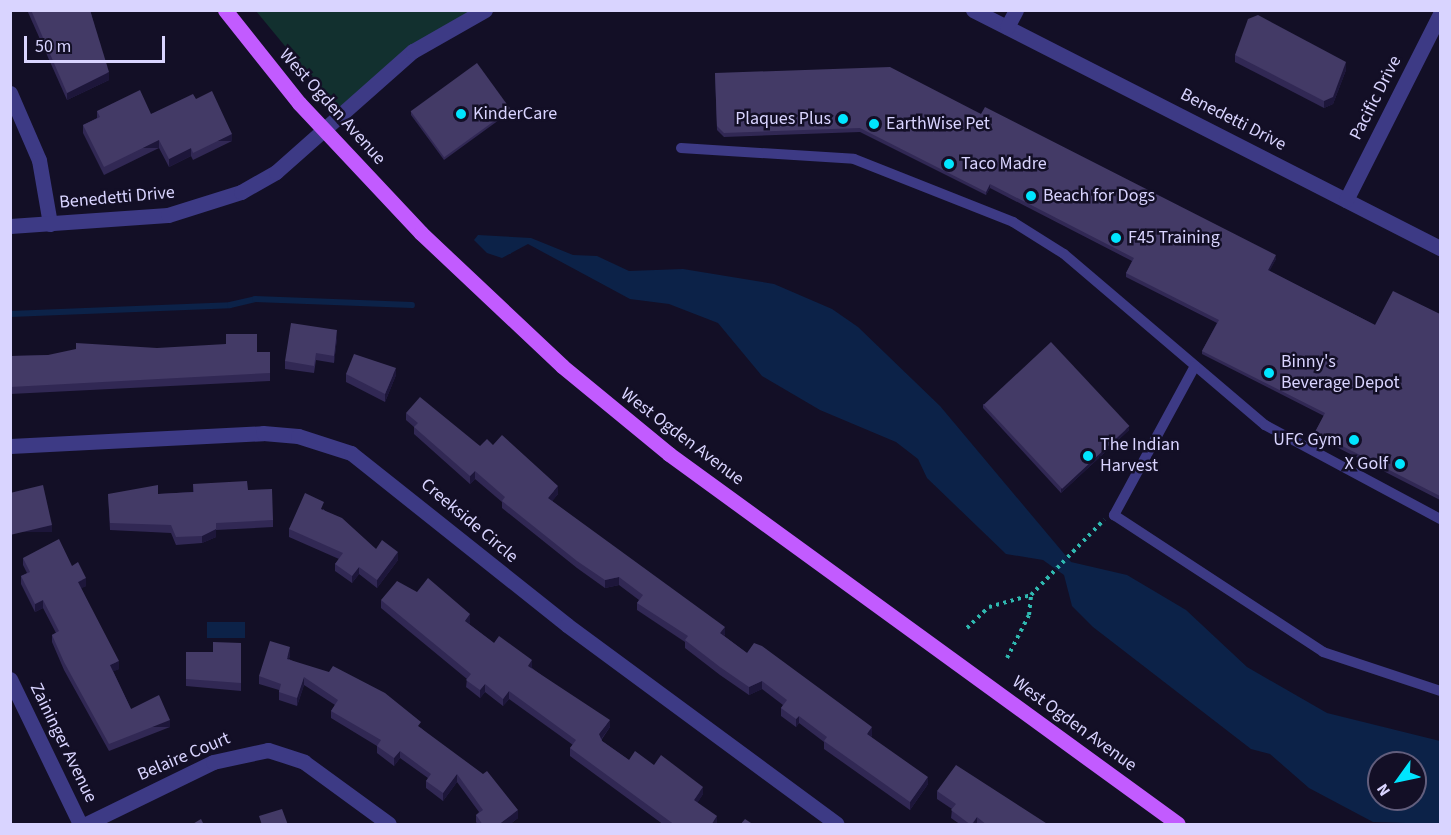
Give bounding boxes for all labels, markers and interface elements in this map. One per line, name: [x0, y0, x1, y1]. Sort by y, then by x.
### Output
scale bar: [27, 24, 168, 62]
text: 50 m: [35, 34, 71, 59]
street label: West Ogden Avenue: [274, 45, 390, 169]
street label: Pacific Drive: [1346, 52, 1406, 144]
street label: Benedetti Drive: [1176, 84, 1290, 156]
place label: KinderCare: [473, 103, 557, 125]
marker: KinderCare: [454, 107, 468, 121]
place label: Plaques Plus: [735, 108, 831, 130]
marker: Plaques Plus: [836, 112, 850, 126]
place label: EarthWise Pet: [886, 113, 990, 135]
marker: EarthWise Pet: [867, 117, 881, 131]
place label: Taco Madre: [961, 153, 1047, 175]
marker: Taco Madre: [942, 157, 956, 171]
street label: Benedetti Drive: [58, 182, 176, 214]
place label: Beach for Dogs: [1043, 185, 1155, 207]
marker: Beach for Dogs: [1024, 189, 1038, 203]
place label: F45 Training: [1128, 227, 1220, 249]
marker: F45 Training: [1109, 231, 1123, 245]
place label: Binny's Beverage Depot: [1281, 352, 1400, 394]
marker: Binny's Beverage Depot: [1262, 366, 1276, 380]
street label: West Ogden Avenue: [616, 384, 748, 490]
place label: UFC Gym: [1273, 429, 1342, 451]
marker: UFC Gym: [1347, 433, 1361, 447]
place label: The Indian Harvest: [1100, 435, 1180, 478]
marker: The Indian Harvest: [1081, 449, 1095, 463]
place label: X Golf: [1344, 453, 1388, 475]
marker: X Golf: [1393, 457, 1407, 471]
street label: Creekside Circle: [416, 474, 522, 568]
street label: West Ogden Avenue: [1008, 672, 1140, 776]
street label: Zaininger Avenue: [25, 680, 101, 806]
street label: Belaire Court: [135, 728, 233, 786]
north arrow: [1367, 751, 1427, 811]
text: N: [1371, 779, 1396, 800]

